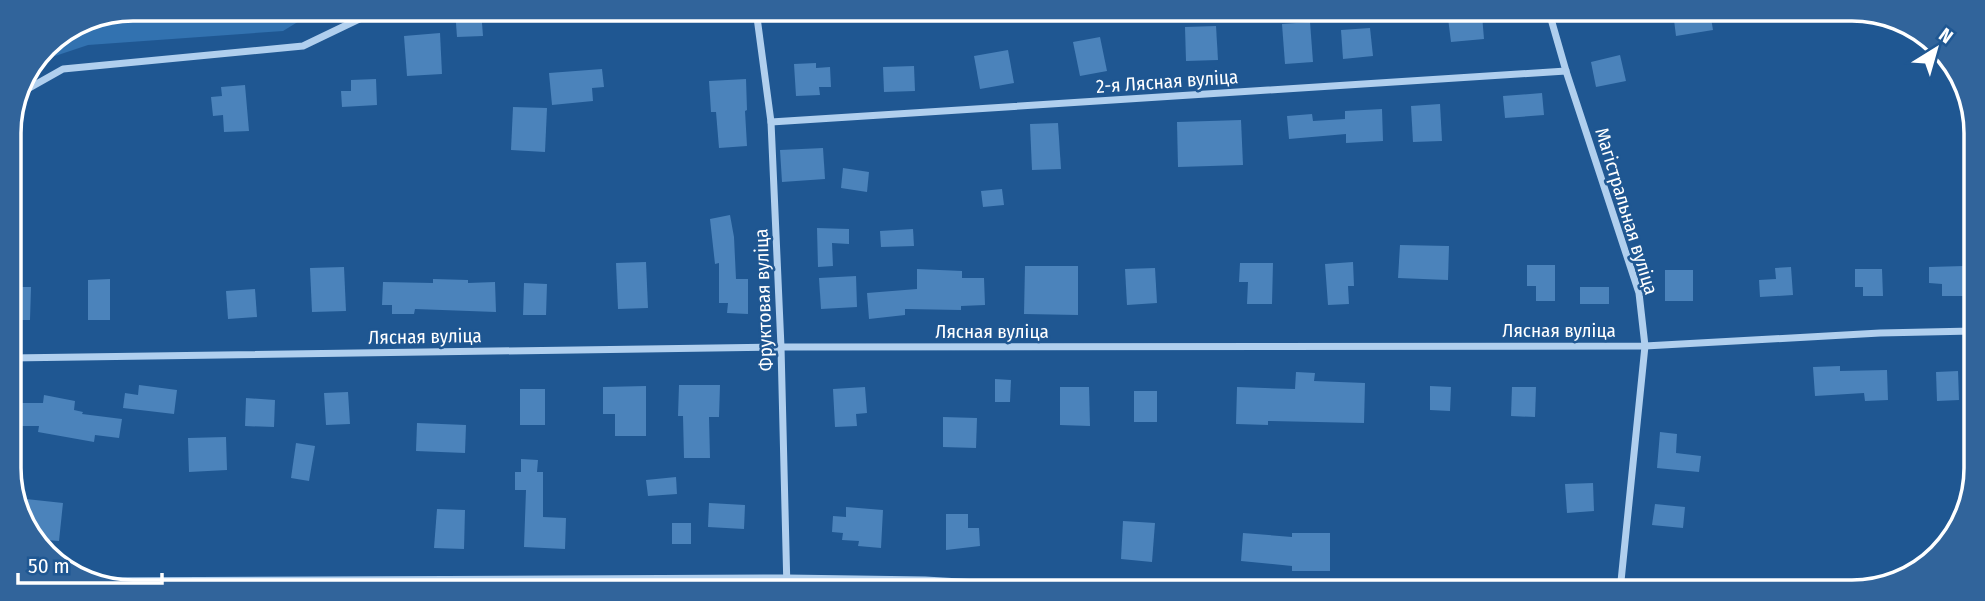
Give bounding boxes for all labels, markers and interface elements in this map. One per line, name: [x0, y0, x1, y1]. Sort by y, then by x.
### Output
north arrow: [1901, 14, 1971, 84]
text: N: [1934, 23, 1957, 48]
street label: 2-я Лясная вуліца: [1095, 65, 1239, 98]
street label: Магістральная вуліца: [1590, 125, 1663, 297]
street label: Фруктовая вуліца: [750, 228, 777, 372]
street label: Лясная вуліца: [1502, 319, 1616, 342]
street label: Лясная вуліца: [935, 320, 1049, 343]
street label: Лясная вуліца: [368, 324, 482, 349]
scale bar: [18, 542, 161, 586]
text: 50 m: [28, 553, 70, 579]

